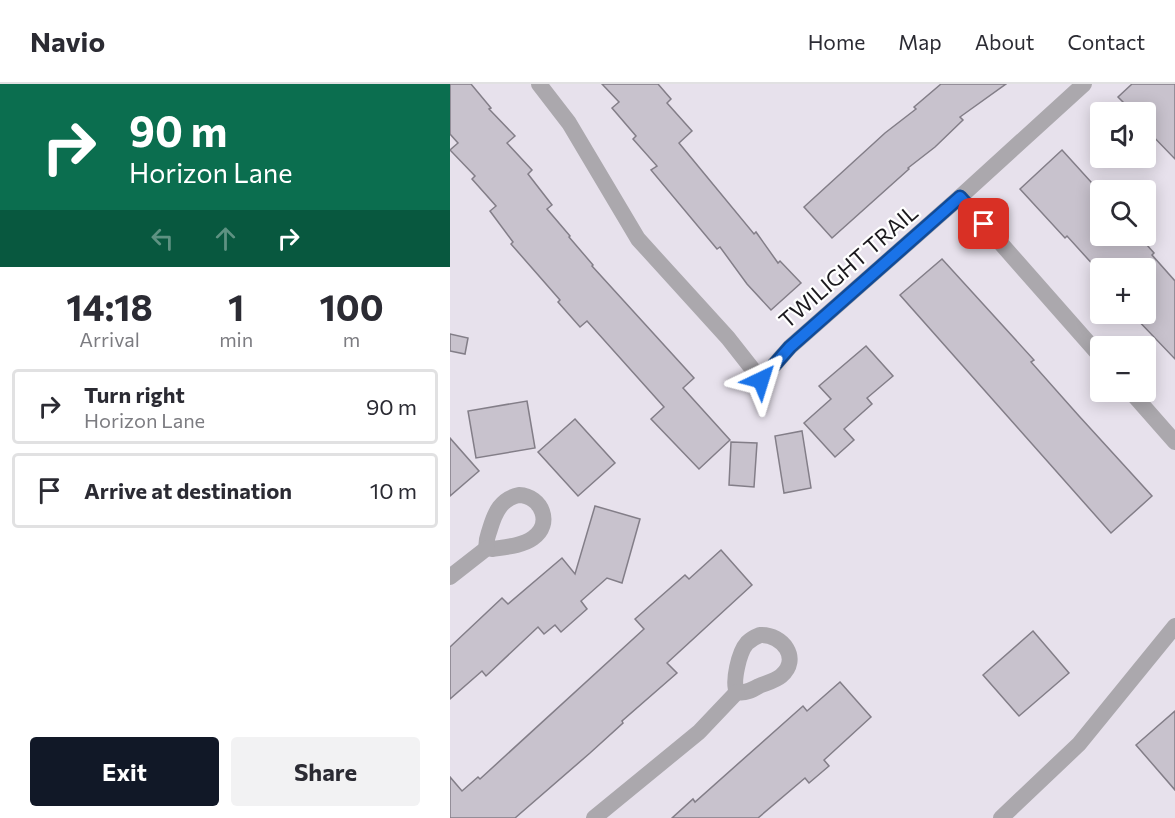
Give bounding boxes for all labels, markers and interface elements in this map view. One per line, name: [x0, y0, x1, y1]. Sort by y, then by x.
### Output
text: Navio: [30, 24, 105, 58]
text: Home: [808, 29, 865, 54]
text: Map: [898, 29, 942, 54]
text: About: [975, 29, 1034, 54]
text: Contact: [1067, 29, 1145, 54]
map controls: [1090, 102, 1156, 402]
button: sound: [1090, 102, 1156, 168]
text: 90 m: [129, 104, 228, 156]
icon: right: [30, 108, 108, 186]
text: Horizon Lane: [129, 156, 293, 189]
button: search: [1090, 180, 1156, 246]
street label: TWILIGHT TRAIL: [773, 198, 923, 334]
pin: [958, 198, 1009, 249]
icon: arrive: [967, 207, 1000, 240]
icon: left: [146, 222, 179, 255]
icon: ahead: [209, 222, 242, 255]
icon: right: [272, 222, 305, 255]
button: +: [1090, 258, 1156, 324]
text: 14:18: [66, 284, 153, 328]
text: 1: [228, 284, 244, 328]
text: 100: [320, 284, 384, 328]
text: Arrival: [79, 327, 140, 351]
text: min: [219, 327, 253, 351]
text: m: [343, 327, 360, 351]
button: −: [1090, 336, 1156, 402]
position arrow: [729, 348, 793, 412]
text: Turn right: [84, 381, 185, 408]
icon: right: [33, 390, 66, 423]
text: 90 m: [366, 393, 417, 420]
text: Horizon Lane: [84, 408, 205, 432]
icon: arrive: [33, 474, 66, 507]
text: Arrive at destination: [84, 477, 292, 504]
text: 10 m: [370, 477, 417, 504]
button: Exit: [30, 737, 219, 806]
button: Share: [231, 737, 420, 806]

